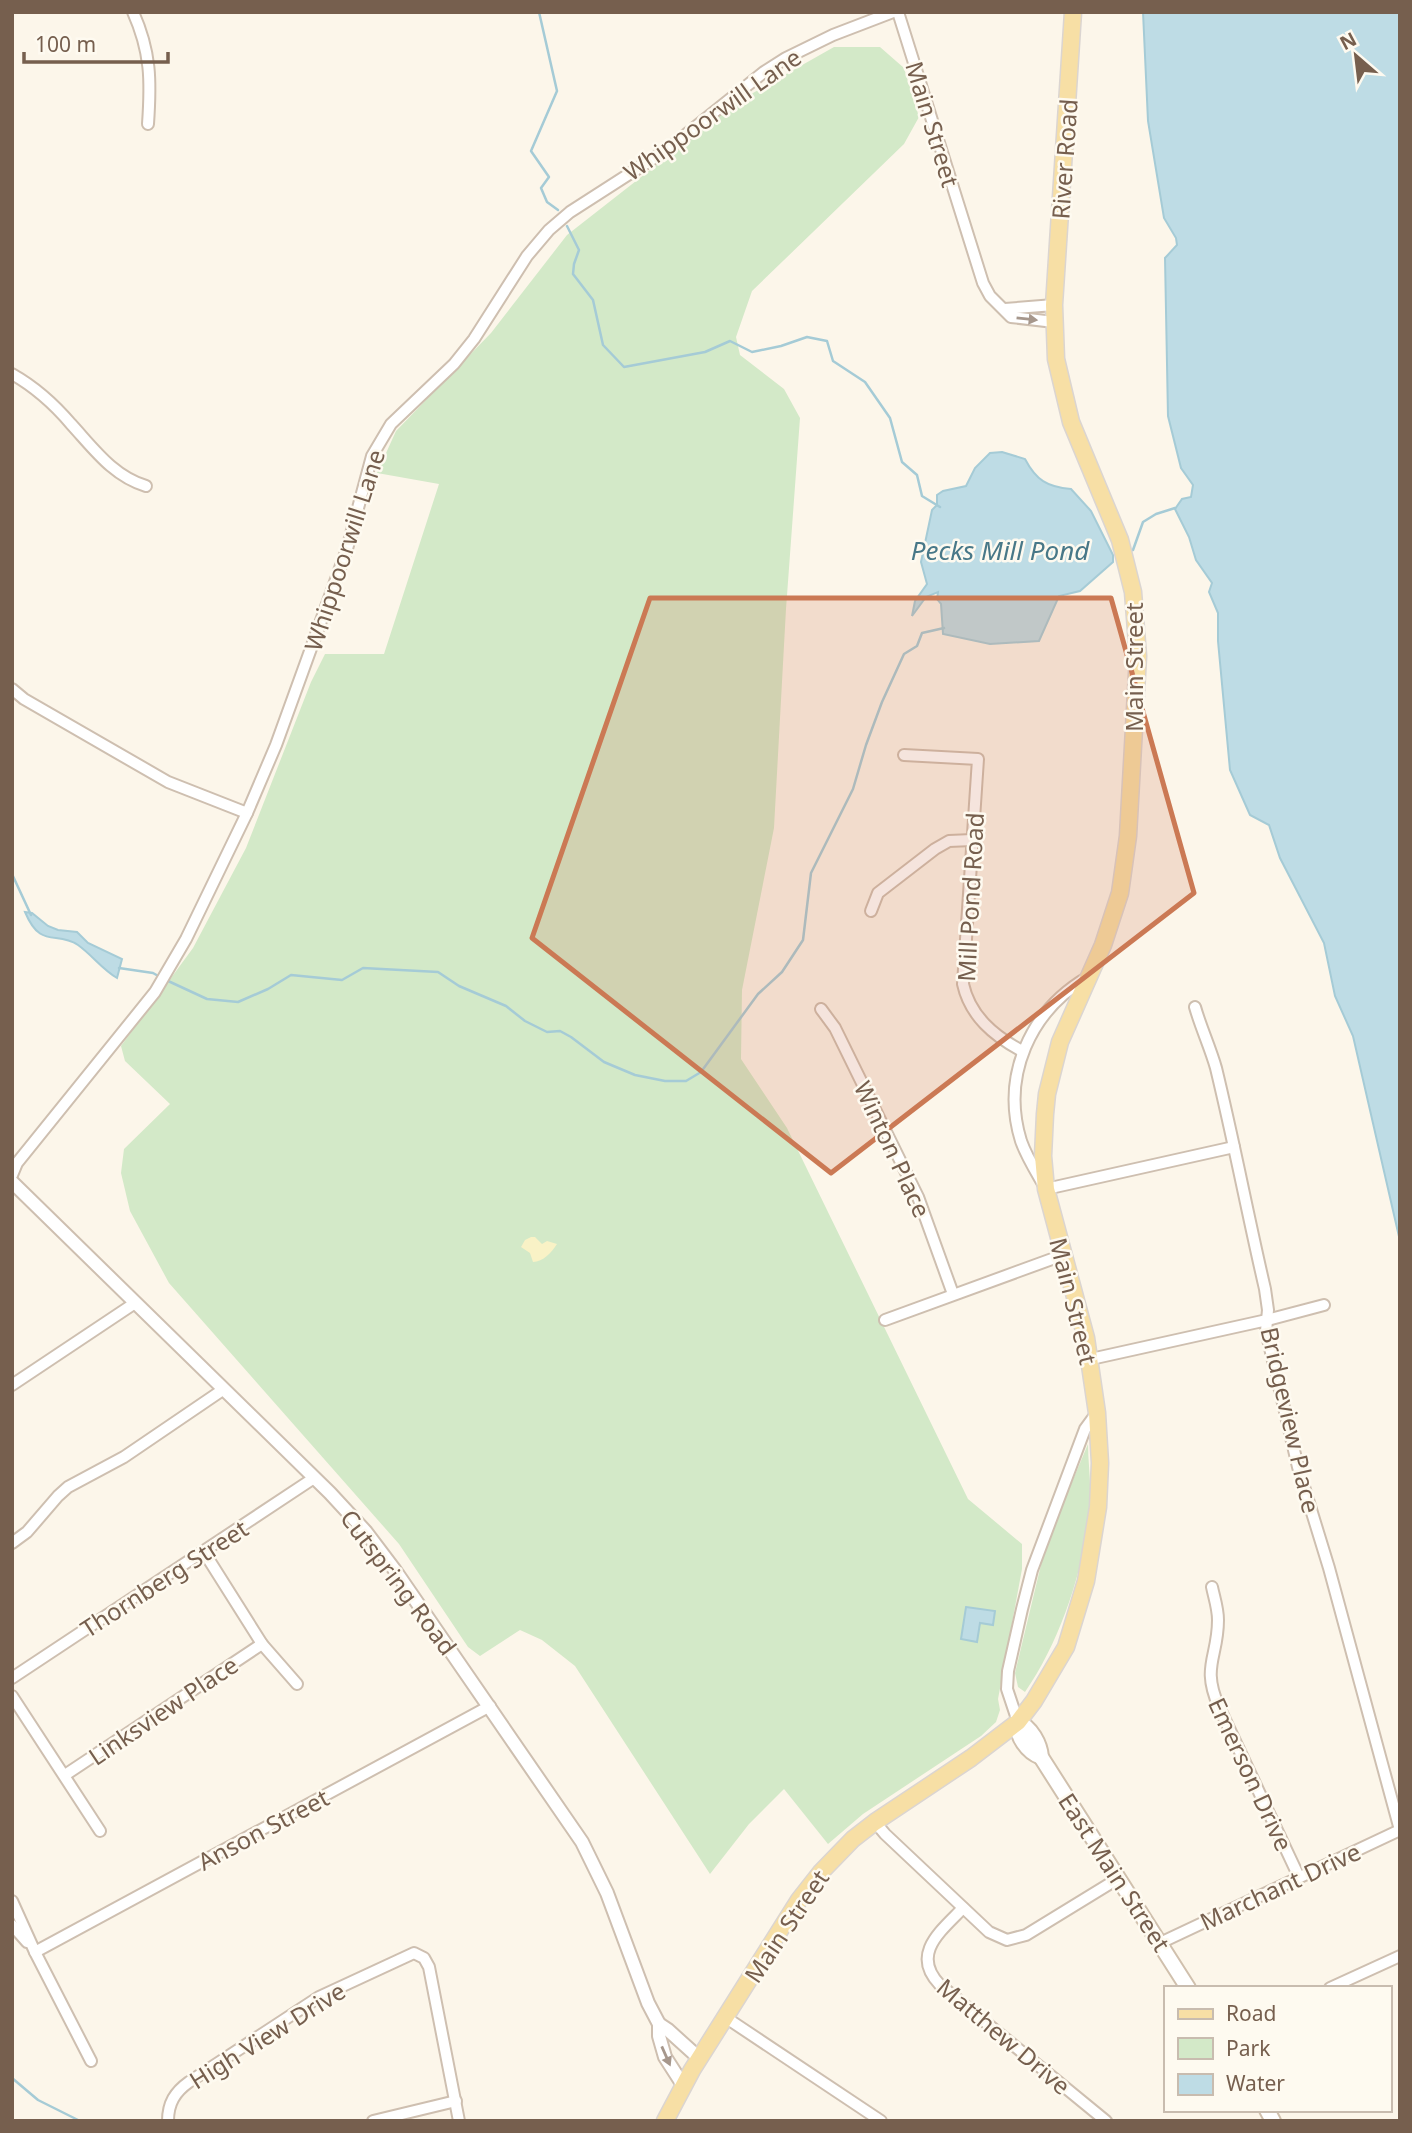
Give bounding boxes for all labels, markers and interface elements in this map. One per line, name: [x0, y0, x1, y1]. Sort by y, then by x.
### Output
scale bar: [24, 21, 168, 65]
north arrow: [1321, 21, 1391, 91]
text: N: [1335, 26, 1361, 56]
text: 100 m: [35, 30, 96, 58]
street label: Whippoorwill Lane: [617, 40, 807, 188]
street label: Main Street: [898, 57, 968, 191]
street label: River Road: [1043, 98, 1085, 220]
one-way arrow: [1016, 314, 1038, 325]
street label: Whippoorwill Lane: [296, 445, 392, 655]
water label: Pecks Mill Pond: [911, 532, 1090, 568]
street label: Main Street: [1117, 602, 1150, 732]
street label: Mill Pond Road: [949, 812, 991, 982]
street label: Winton Place: [847, 1075, 939, 1223]
street label: Main Street: [1042, 1234, 1106, 1368]
street label: Bridgeview Place: [1254, 1324, 1328, 1516]
street label: Cutspring Road: [333, 1502, 465, 1662]
street label: Thornberg Street: [74, 1511, 254, 1645]
street label: Linksview Place: [82, 1648, 244, 1772]
street label: Emerson Drive: [1201, 1692, 1301, 1856]
street label: Anson Street: [192, 1780, 335, 1877]
street label: East Main Street: [1051, 1786, 1179, 1958]
street label: Marchant Drive: [1194, 1834, 1366, 1938]
street label: Main Street: [736, 1863, 836, 1989]
street label: Matthew Drive: [930, 1970, 1078, 2102]
street label: High View Drive: [183, 1974, 351, 2096]
legend: [1164, 1986, 1391, 2112]
text: Road: [1226, 1999, 1276, 2027]
text: Park: [1226, 2034, 1271, 2062]
one-way arrow: [661, 2046, 672, 2067]
text: Water: [1226, 2069, 1285, 2097]

